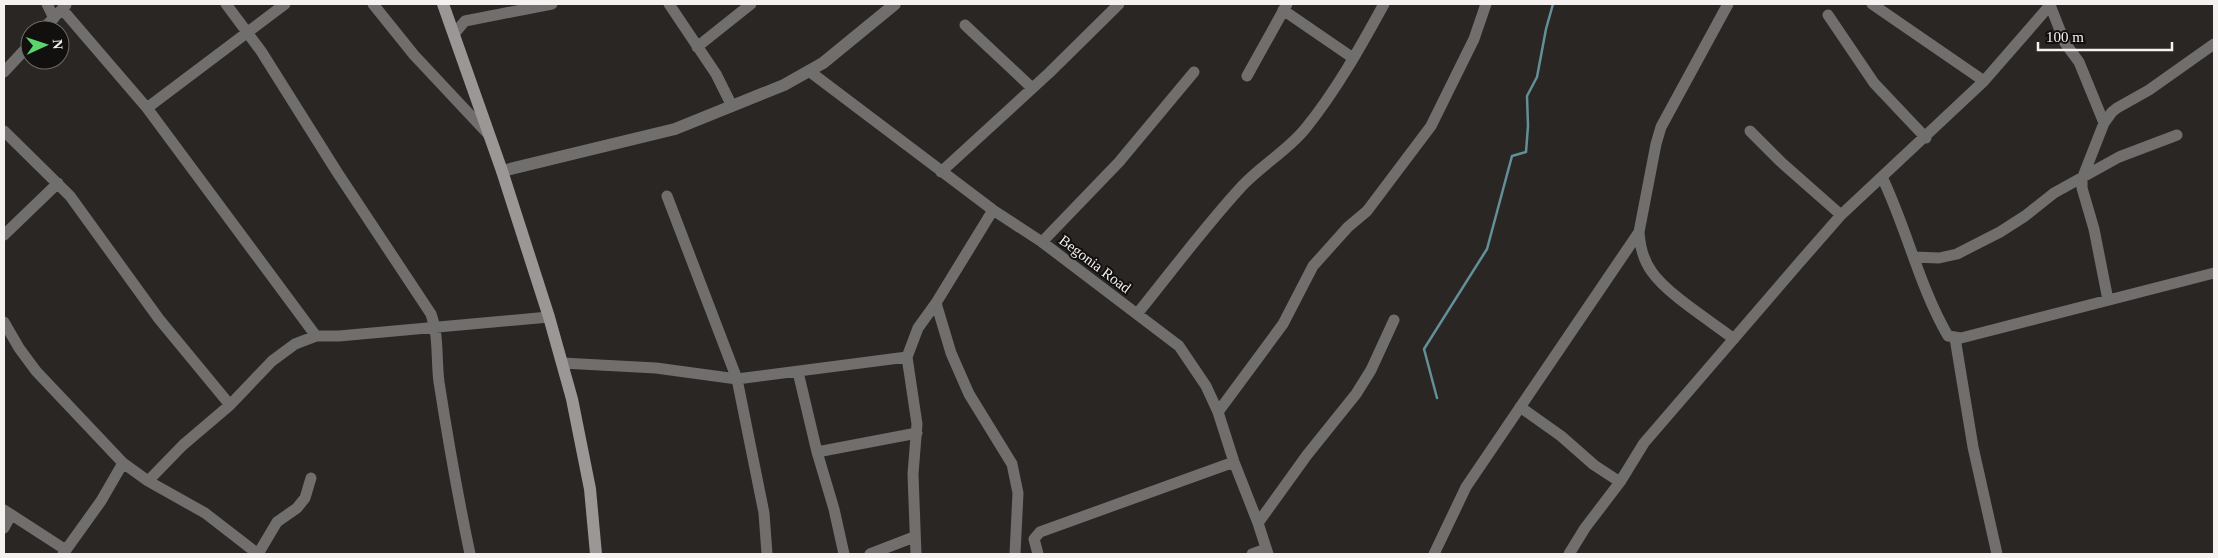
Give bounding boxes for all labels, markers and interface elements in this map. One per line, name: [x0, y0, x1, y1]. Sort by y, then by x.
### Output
north arrow: [20, 20, 70, 70]
scale bar: [2038, 20, 2172, 52]
text: 100 m: [2046, 29, 2084, 45]
text: N: [50, 39, 65, 50]
street label: Begonia Road: [1056, 232, 1134, 296]

